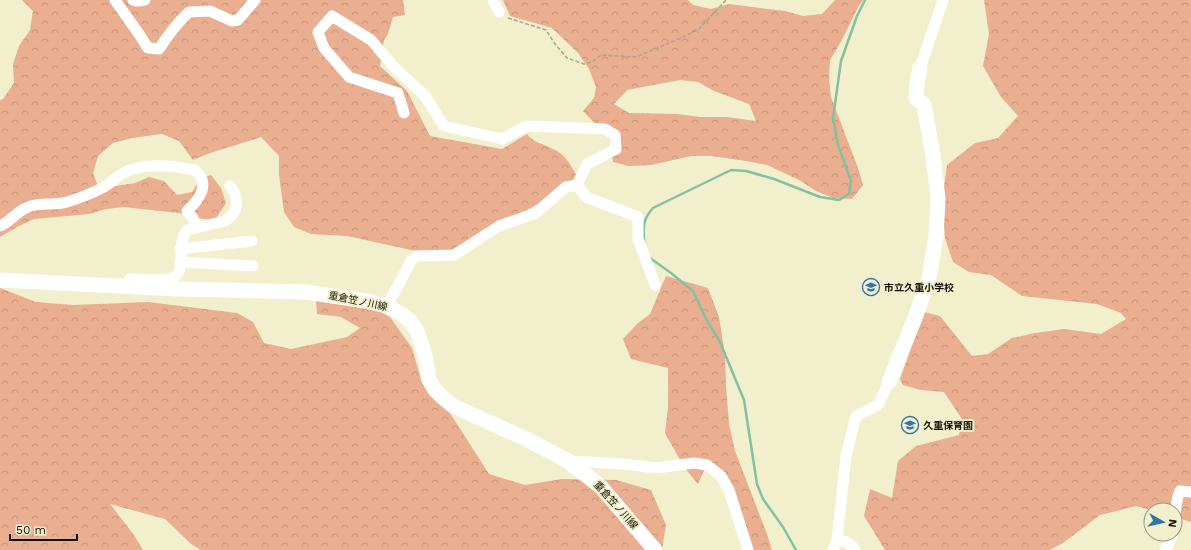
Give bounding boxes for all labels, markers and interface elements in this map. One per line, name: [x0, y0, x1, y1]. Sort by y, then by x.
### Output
school or university icon: 市立久重小学校: [861, 277, 881, 297]
place label: 市立久重小学校: [884, 282, 954, 293]
street label: 重倉笠ノ川線: [328, 289, 388, 313]
school or university icon: 久重保育園: [900, 415, 920, 435]
place label: 久重保育園: [923, 420, 973, 431]
street label: 重倉笠ノ川線: [592, 479, 640, 531]
north arrow: [1143, 502, 1183, 542]
scale bar: [10, 516, 77, 542]
text: N: [1165, 518, 1179, 528]
text: 50 m: [16, 523, 46, 537]

